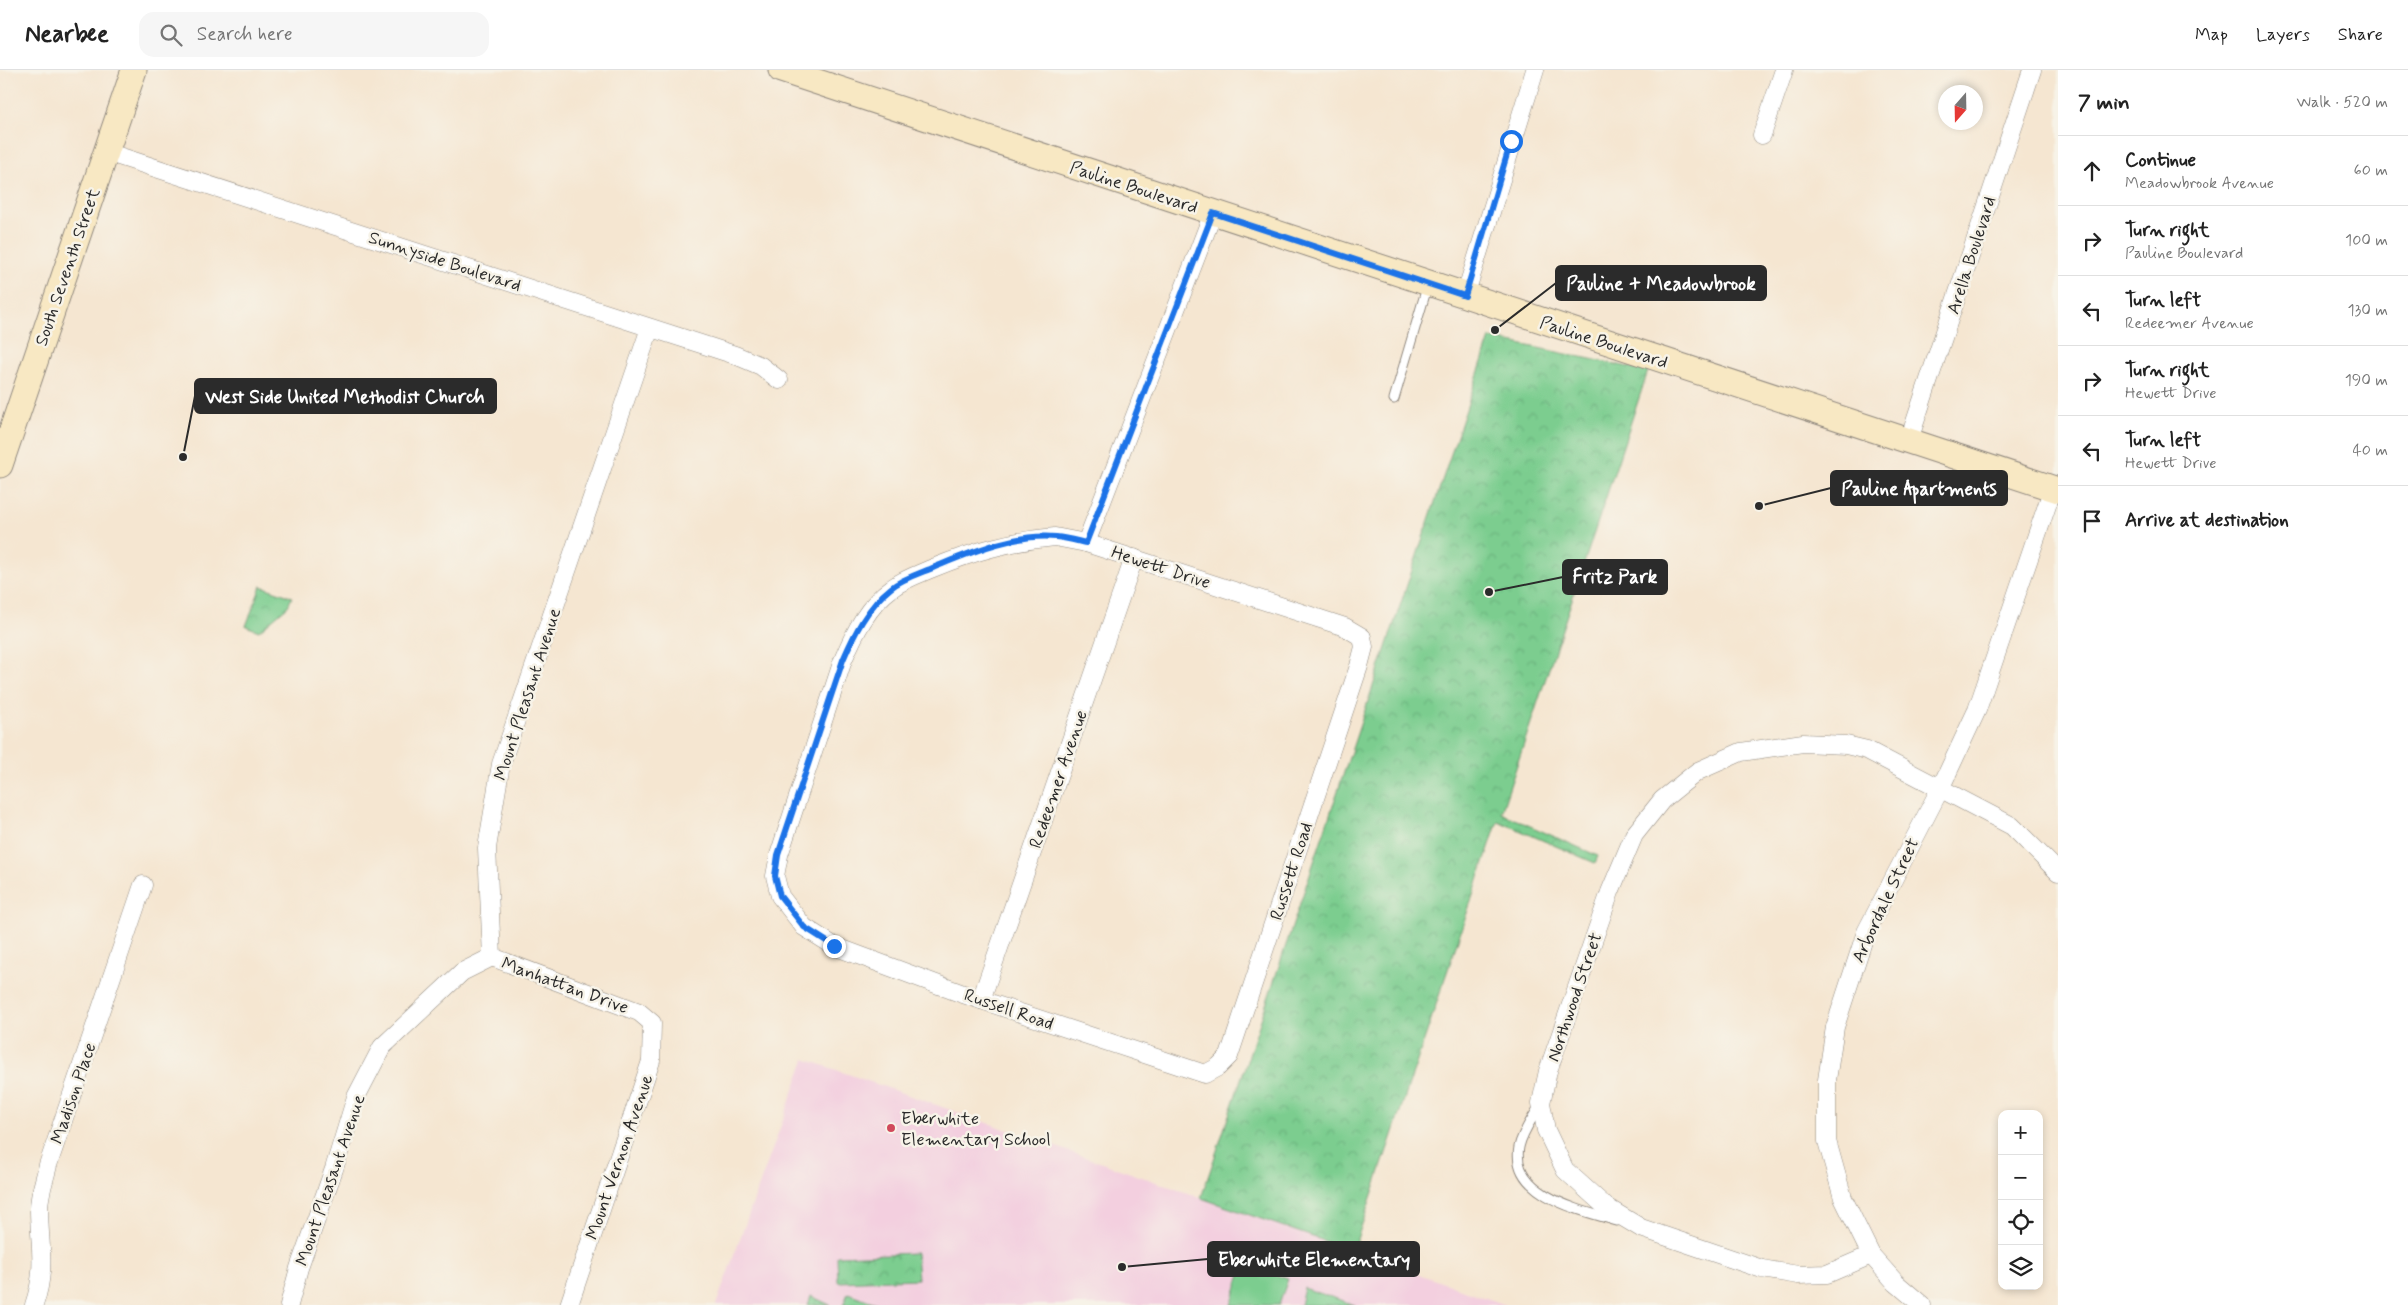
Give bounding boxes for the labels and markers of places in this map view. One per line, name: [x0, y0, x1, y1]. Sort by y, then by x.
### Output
callout: Pauline + Meadowbrook: [1556, 266, 1766, 300]
callout: West Side United Methodist Church: [195, 379, 496, 413]
callout: Pauline Apartments: [1831, 471, 2007, 505]
callout: Fritz Park: [1563, 560, 1667, 594]
place label: Eberwhite Elementary School: [901, 1107, 1051, 1152]
marker: Eberwhite Elementary School: [885, 1122, 897, 1134]
callout: Eberwhite Elementary: [1208, 1242, 1419, 1276]

